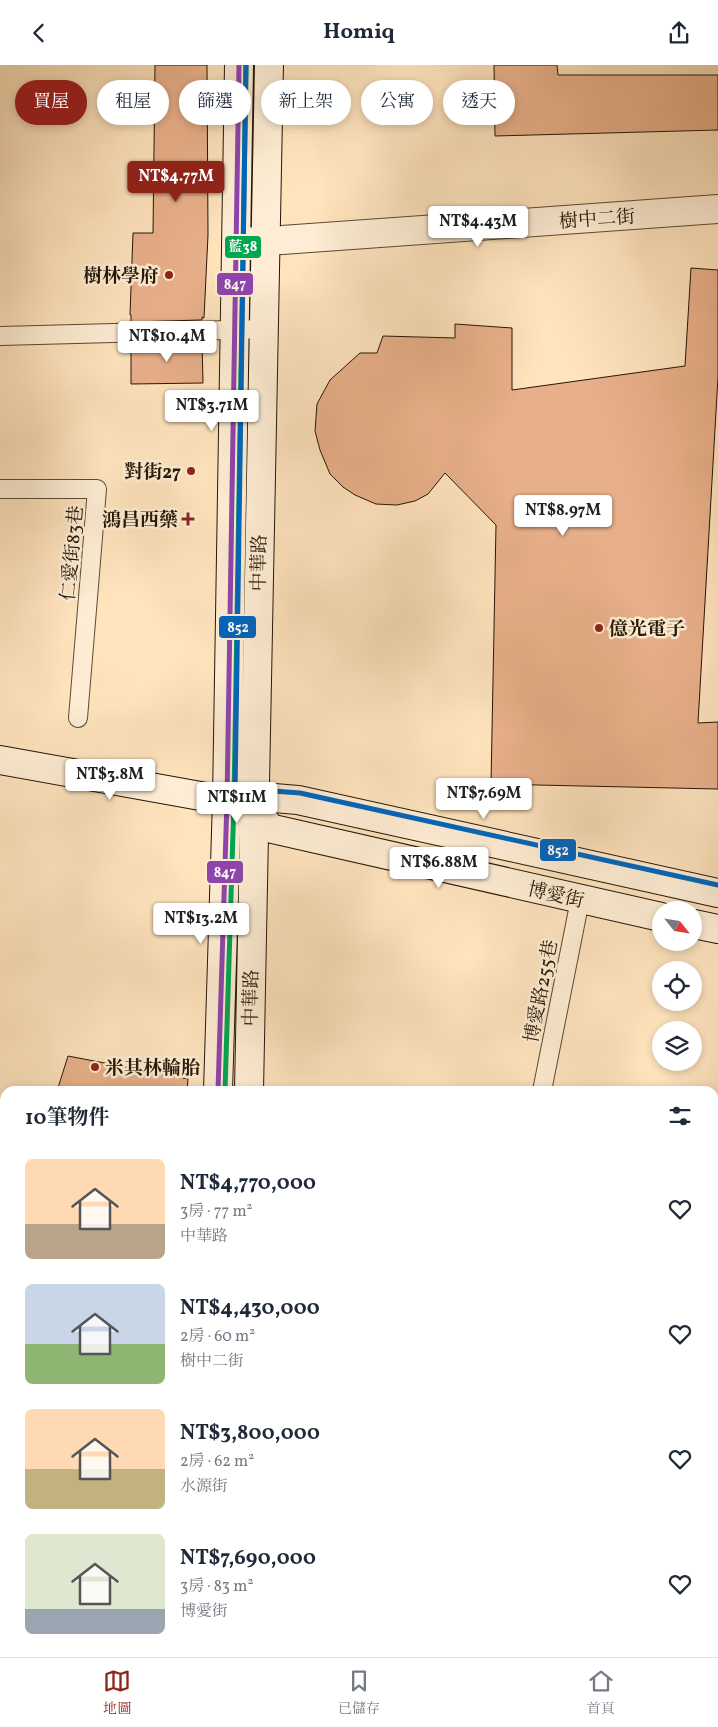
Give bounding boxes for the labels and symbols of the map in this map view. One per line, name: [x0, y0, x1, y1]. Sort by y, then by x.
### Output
pin: NT$4.77M: [124, 161, 228, 203]
street label: 樹中二街: [558, 204, 636, 236]
pin: NT$4.43M: [426, 205, 530, 248]
line badge: 藍38: [224, 235, 262, 259]
text: 藍38: [229, 238, 257, 257]
place label: 樹林學府: [83, 264, 159, 290]
marker: 樹林學府: [163, 269, 175, 281]
line badge: 847: [216, 272, 254, 296]
text: 847: [224, 276, 246, 295]
pin: NT$10.4M: [115, 321, 219, 363]
pin: NT$3.71M: [160, 389, 264, 432]
place label: 對街27: [124, 460, 181, 486]
marker: 對街27: [185, 465, 197, 477]
pin: NT$8.97M: [511, 495, 615, 537]
street label: 仁愛街83巷: [56, 505, 90, 602]
place label: 鴻昌西藥: [102, 508, 178, 534]
marker: 鴻昌西藥: [182, 513, 194, 525]
street label: 中華路: [247, 534, 273, 592]
line badge: 852: [218, 615, 257, 639]
place label: 億光電子: [609, 617, 685, 643]
text: 852: [227, 619, 249, 638]
marker: 億光電子: [593, 622, 605, 634]
pin: NT$3.8M: [64, 759, 156, 801]
pin: NT$7.69M: [432, 777, 536, 820]
pin: NT$11M: [196, 781, 278, 824]
line badge: 852: [539, 838, 577, 862]
text: 852: [547, 842, 569, 861]
pin: NT$6.88M: [387, 847, 491, 889]
line badge: 847: [206, 860, 244, 884]
text: 847: [214, 864, 236, 883]
street label: 博愛街: [525, 877, 586, 915]
north arrow: [652, 901, 702, 951]
pin: NT$13.2M: [149, 903, 253, 945]
street label: 博愛路255巷: [519, 938, 565, 1045]
street label: 中華路: [239, 969, 265, 1027]
place label: 米其林輪胎: [105, 1056, 200, 1082]
marker: 米其林輪胎: [89, 1061, 101, 1073]

